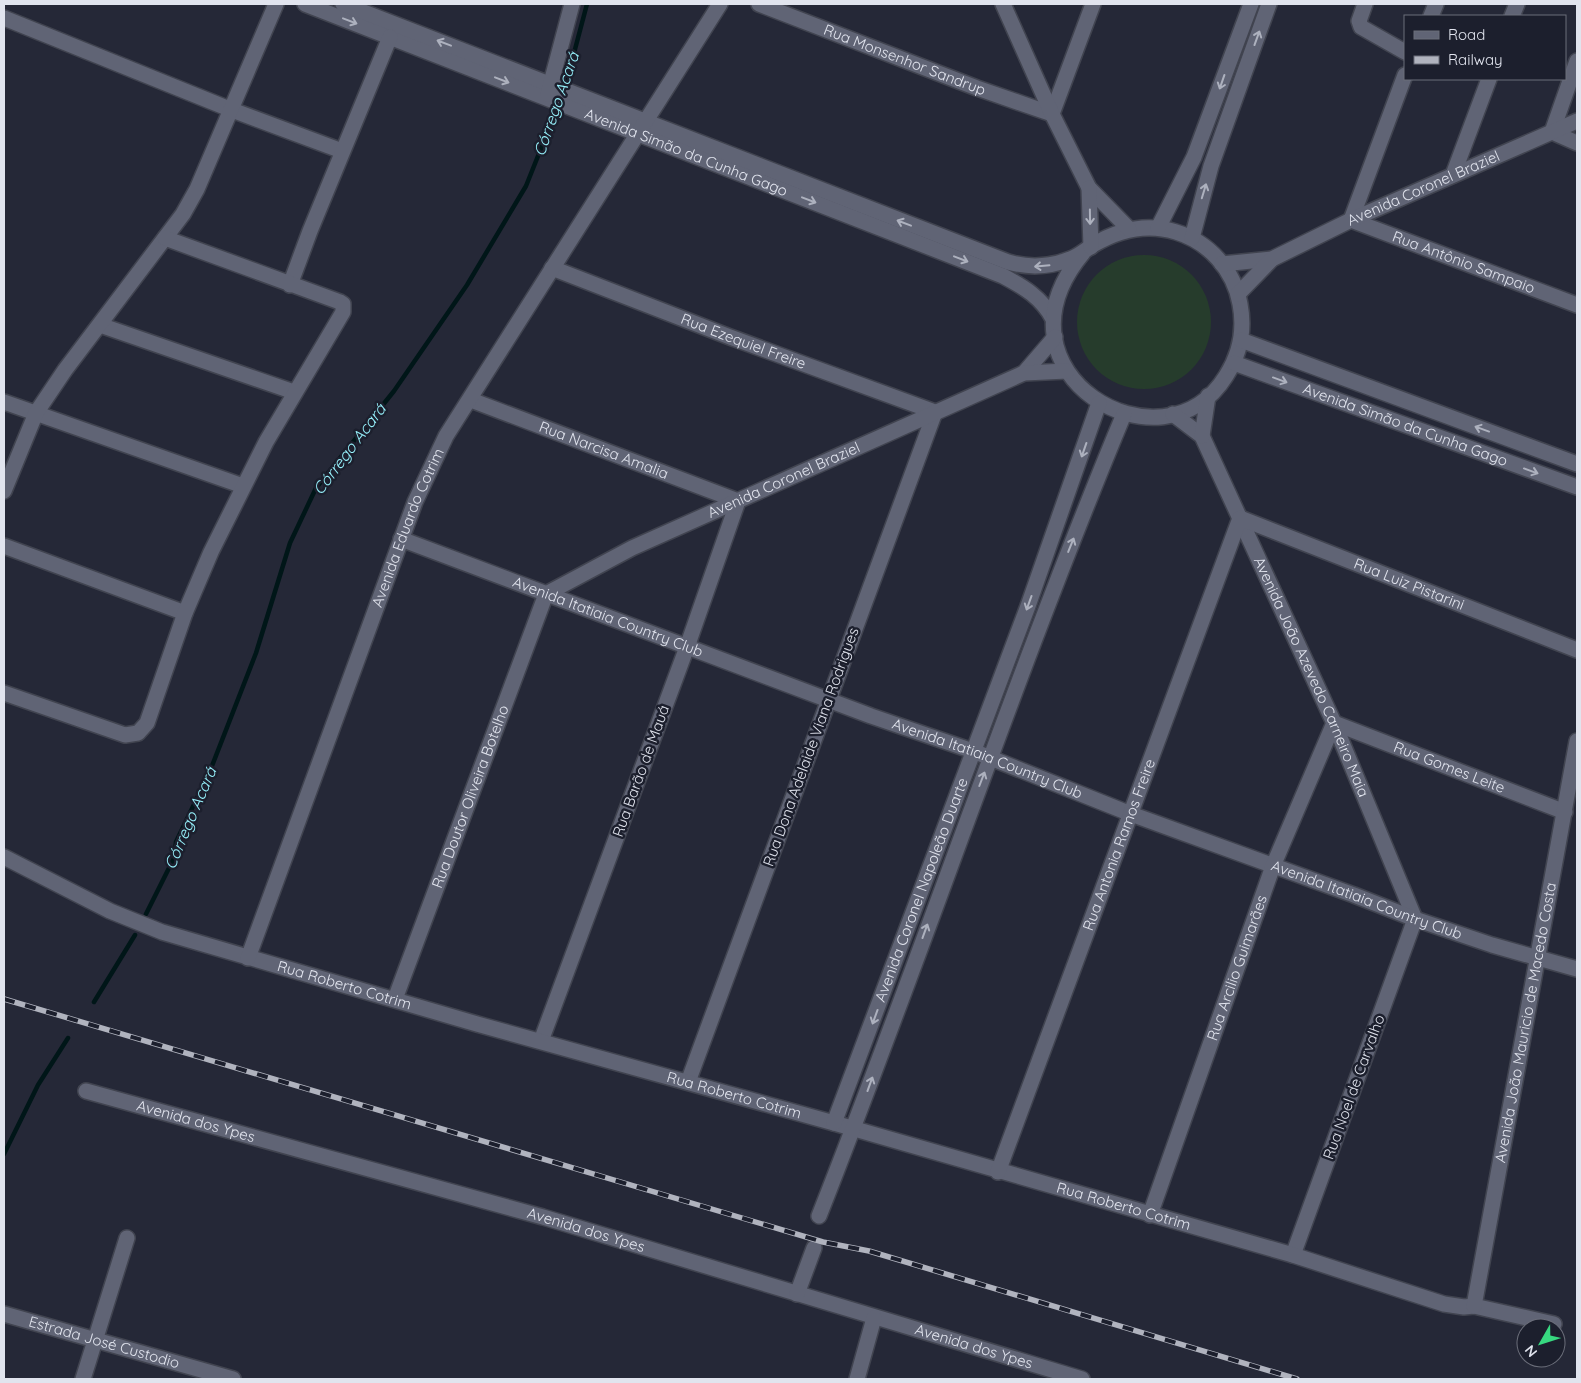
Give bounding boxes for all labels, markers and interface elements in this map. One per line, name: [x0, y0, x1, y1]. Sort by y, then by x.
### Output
legend: [1404, 15, 1566, 80]
one-way arrow: [342, 17, 357, 27]
street label: Rua Monsenhor Sandrup: [821, 20, 988, 99]
text: Road: [1448, 25, 1485, 44]
one-way arrow: [1253, 30, 1262, 46]
one-way arrow: [437, 38, 452, 47]
water label: Córrego Acará: [529, 48, 584, 159]
text: Railway: [1448, 50, 1503, 69]
one-way arrow: [1217, 74, 1226, 90]
one-way arrow: [494, 77, 509, 86]
street label: Avenida Simão da Cunha Gago: [582, 104, 791, 200]
street label: Avenida Coronel Braziel: [1344, 146, 1503, 230]
one-way arrow: [1199, 183, 1209, 199]
one-way arrow: [801, 196, 817, 205]
one-way arrow: [1085, 208, 1095, 225]
one-way arrow: [897, 218, 913, 227]
street label: Rua Antônio Sampaio: [1390, 226, 1538, 297]
one-way arrow: [953, 255, 968, 264]
one-way arrow: [1034, 261, 1050, 270]
street label: Rua Ezequiel Freire: [678, 309, 809, 373]
one-way arrow: [1271, 376, 1287, 385]
street label: Avenida Simão da Cunha Gago: [1300, 379, 1510, 470]
water label: Córrego Acará: [308, 399, 390, 498]
street label: Rua Narcisa Amalia: [537, 417, 671, 483]
one-way arrow: [1475, 423, 1490, 432]
street label: Avenida Coronel Braziel: [705, 438, 863, 522]
one-way arrow: [1079, 441, 1088, 457]
street label: Avenida Eduardo Cotrim: [367, 445, 448, 610]
one-way arrow: [1523, 466, 1539, 476]
one-way arrow: [1066, 538, 1076, 553]
street label: Avenida João Azevedo Carneiro Maia: [1250, 554, 1373, 800]
street label: Rua Luiz Pistarini: [1351, 554, 1467, 614]
street label: Avenida Itatiaia Country Club: [510, 572, 706, 661]
one-way arrow: [1024, 594, 1033, 610]
street label: Rua Dona Adelaide Viana Rodrigues: [758, 625, 863, 869]
street label: Rua Doutor Oliveira Botelho: [427, 702, 513, 891]
street label: Rua Barão de Mauá: [608, 702, 673, 839]
street label: Avenida Itatiaia Country Club: [890, 714, 1085, 803]
street label: Rua Gomes Leite: [1391, 737, 1508, 797]
street label: Rua Antonia Ramos Freire: [1078, 756, 1159, 933]
water label: Córrego Acará: [160, 763, 221, 872]
one-way arrow: [978, 771, 987, 787]
street label: Avenida Coronel Napoleão Duarte: [870, 775, 972, 1004]
street label: Avenida Itatiaia Country Club: [1269, 856, 1465, 943]
street label: Avenida João Mauricio de Macedo Costa: [1490, 881, 1560, 1164]
street label: Rua Arcilio Guimarães: [1202, 892, 1271, 1043]
one-way arrow: [921, 924, 930, 939]
street label: Rua Roberto Cotrim: [275, 956, 414, 1013]
one-way arrow: [870, 1009, 879, 1024]
street label: Rua Noel de Carvalho: [1318, 1012, 1389, 1162]
street label: Rua Roberto Cotrim: [665, 1067, 804, 1123]
one-way arrow: [866, 1076, 875, 1092]
street label: Avenida dos Ypes: [135, 1095, 257, 1146]
street label: Rua Roberto Cotrim: [1054, 1177, 1193, 1234]
street label: Avenida dos Ypes: [525, 1203, 647, 1256]
street label: Estrada José Custodio: [27, 1312, 182, 1372]
north arrow: [1516, 1318, 1566, 1368]
street label: Avenida dos Ypes: [913, 1319, 1035, 1373]
text: N: [1521, 1342, 1541, 1361]

